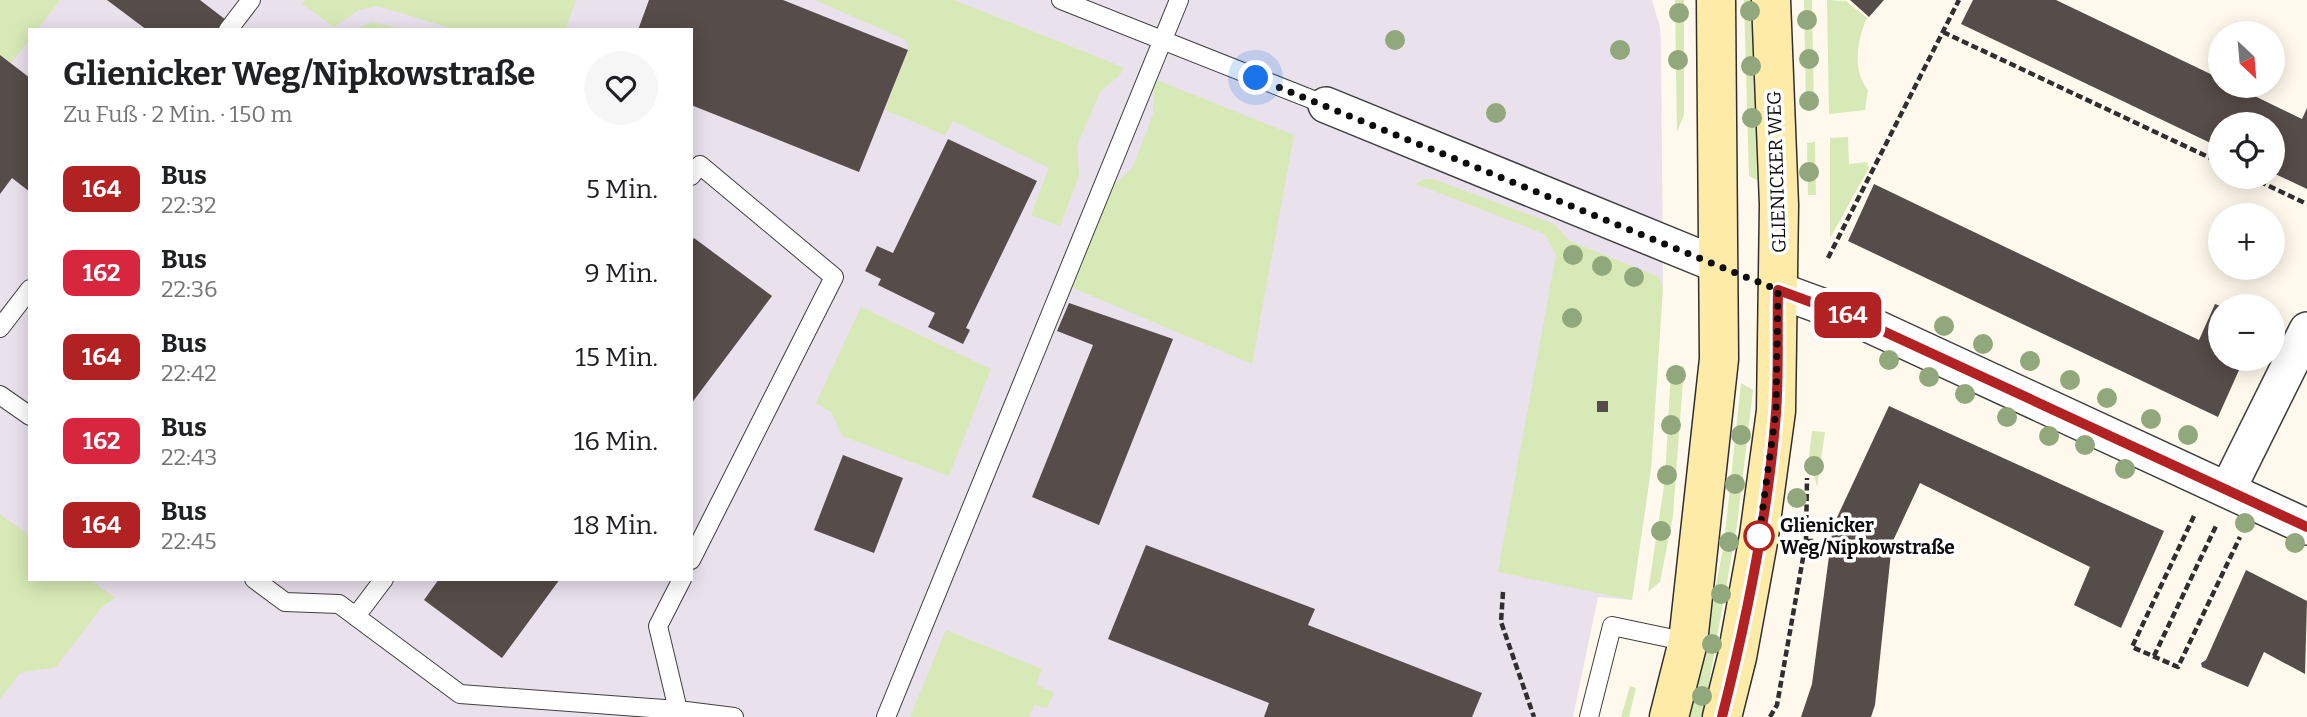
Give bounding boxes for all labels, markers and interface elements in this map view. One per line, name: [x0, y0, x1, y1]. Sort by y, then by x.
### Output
north arrow: [2208, 21, 2286, 98]
map controls: [2208, 21, 2285, 371]
button: heart: [584, 51, 658, 125]
text: Glienicker Weg/Nipkowstraße: [63, 54, 535, 94]
your location: [1238, 60, 1273, 95]
street label: GLIENICKER WEG: [1762, 90, 1791, 253]
text: Zu Fuß · 2 Min. · 150 m: [63, 100, 293, 128]
button: locate: [2208, 112, 2285, 189]
text: Bus: [161, 160, 207, 191]
text: 5 Min.: [586, 174, 658, 205]
text: 164: [82, 175, 121, 203]
text: 22:32: [161, 191, 217, 219]
button: +: [2208, 203, 2285, 280]
text: Bus: [161, 244, 207, 275]
text: 9 Min.: [585, 258, 658, 289]
text: 162: [83, 259, 120, 287]
text: 22:36: [161, 275, 218, 303]
line badge: 164: [1808, 292, 1888, 338]
button: −: [2208, 294, 2285, 371]
text: 164: [1828, 301, 1868, 329]
text: Bus: [161, 328, 207, 359]
text: 15 Min.: [575, 342, 658, 373]
text: 164: [82, 343, 121, 371]
text: 22:42: [161, 359, 217, 387]
text: Bus: [161, 412, 207, 443]
text: 16 Min.: [574, 426, 658, 457]
text: 162: [83, 427, 120, 455]
text: 22:43: [161, 443, 217, 471]
text: Bus: [161, 496, 207, 527]
text: 18 Min.: [574, 510, 658, 541]
text: 164: [82, 511, 121, 539]
place label: Glienicker Weg/Nipkowstraße: [1780, 514, 1955, 559]
marker: Glienicker Weg/Nipkowstraße: [1744, 521, 1774, 551]
text: 22:45: [161, 527, 217, 555]

